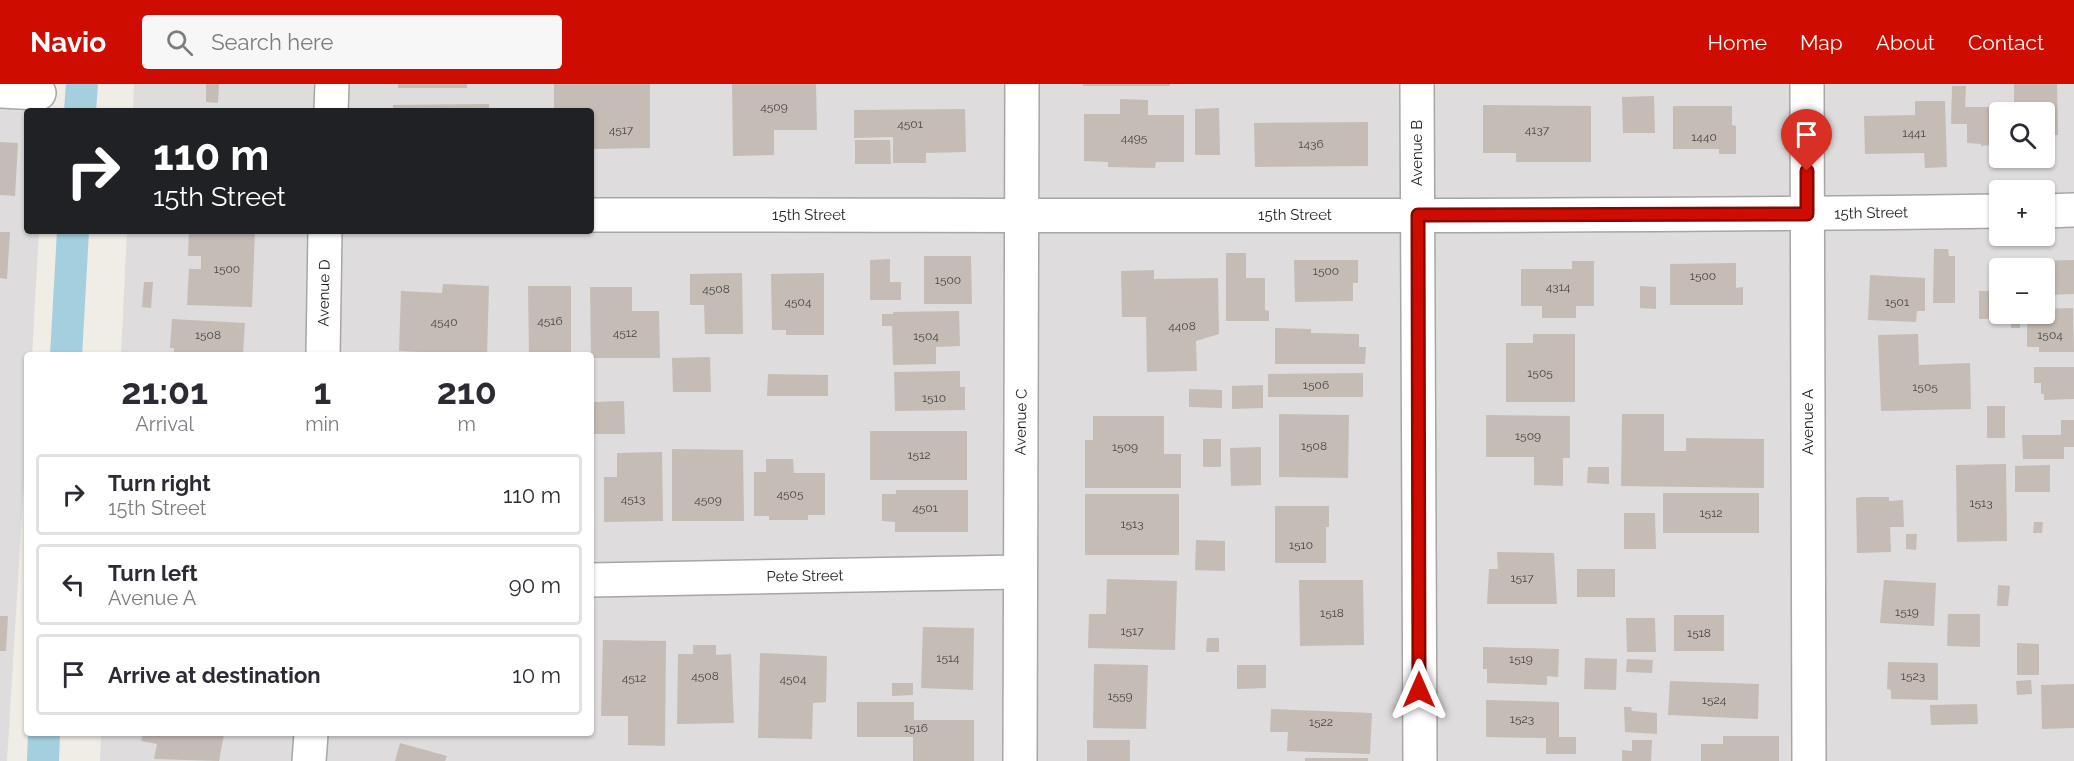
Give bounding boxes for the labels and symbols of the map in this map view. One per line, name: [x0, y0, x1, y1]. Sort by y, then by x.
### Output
house number: 4509: [760, 100, 788, 114]
pin: [1781, 109, 1832, 171]
house number: 4501: [897, 117, 923, 131]
street label: Avenue B: [1408, 120, 1426, 186]
house number: 4517: [609, 123, 634, 137]
house number: 4137: [1525, 123, 1550, 137]
house number: 1441: [1902, 126, 1926, 140]
house number: 1440: [1691, 130, 1717, 144]
house number: 4495: [1121, 131, 1148, 145]
house number: 1436: [1298, 137, 1324, 151]
street label: 15th Street: [1834, 203, 1908, 223]
street label: 15th Street: [772, 206, 846, 224]
street label: 15th Street: [1258, 206, 1332, 224]
street label: Avenue D: [314, 259, 334, 327]
house number: 1500: [214, 262, 240, 276]
house number: 1500: [1313, 264, 1339, 278]
house number: 1500: [1690, 269, 1716, 283]
house number: 1500: [935, 273, 961, 287]
house number: 4314: [1546, 280, 1571, 294]
house number: 4508: [702, 282, 730, 296]
house number: 4504: [785, 295, 812, 309]
house number: 1501: [1885, 295, 1909, 309]
house number: 4516: [537, 314, 563, 328]
house number: 4540: [431, 315, 458, 329]
house number: 4408: [1168, 319, 1196, 333]
house number: 4512: [613, 326, 637, 340]
house number: 1508: [195, 328, 221, 342]
house number: 1504: [2037, 328, 2063, 342]
house number: 1504: [913, 329, 939, 343]
house number: 1505: [1527, 366, 1553, 380]
house number: 1506: [1303, 378, 1329, 392]
house number: 1505: [1912, 380, 1938, 394]
street label: Avenue C: [1011, 388, 1031, 456]
street label: Avenue A: [1799, 389, 1817, 455]
house number: 1510: [922, 391, 946, 405]
house number: 1509: [1515, 429, 1541, 443]
house number: 1508: [1301, 439, 1327, 453]
house number: 1509: [1112, 440, 1138, 454]
house number: 1512: [907, 448, 931, 462]
house number: 4505: [777, 487, 804, 501]
house number: 4513: [621, 492, 645, 506]
house number: 4509: [694, 493, 722, 507]
house number: 1513: [1969, 496, 1993, 510]
house number: 4501: [912, 501, 938, 515]
house number: 1512: [1699, 506, 1723, 520]
house number: 1513: [1120, 517, 1144, 531]
house number: 1510: [1289, 538, 1313, 552]
street label: Pete Street: [766, 566, 844, 586]
house number: 1517: [1510, 571, 1534, 585]
house number: 1519: [1895, 605, 1919, 619]
house number: 1518: [1320, 606, 1344, 620]
house number: 1517: [1120, 624, 1144, 638]
house number: 1518: [1687, 626, 1711, 640]
house number: 1514: [936, 651, 960, 665]
house number: 1519: [1509, 652, 1533, 666]
position arrow: [1387, 658, 1451, 722]
house number: 4508: [691, 669, 719, 683]
house number: 1523: [1901, 669, 1925, 683]
house number: 4512: [622, 671, 646, 685]
house number: 4504: [780, 672, 807, 686]
house number: 1559: [1107, 689, 1133, 703]
house number: 1524: [1702, 693, 1727, 707]
house number: 1523: [1510, 712, 1534, 726]
house number: 1522: [1309, 715, 1333, 729]
house number: 1516: [904, 721, 928, 735]

